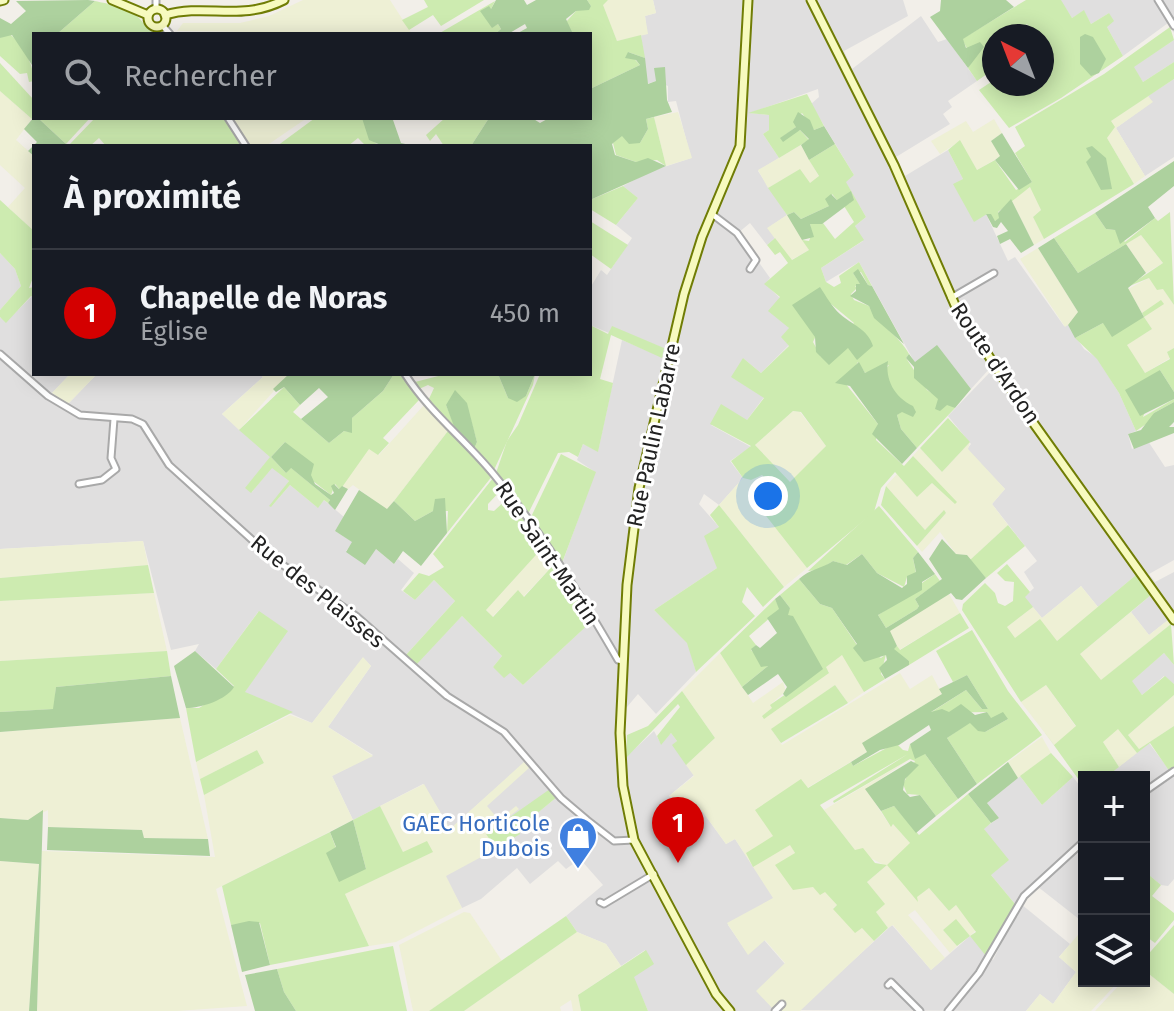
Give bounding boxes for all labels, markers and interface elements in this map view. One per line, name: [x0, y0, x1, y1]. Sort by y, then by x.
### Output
north arrow: [982, 24, 1054, 96]
search box: [32, 32, 592, 120]
icon: search: [60, 54, 104, 98]
text: Rechercher: [124, 58, 277, 94]
text: À proximité: [64, 176, 241, 217]
text: Chapelle de Noras: [140, 280, 387, 316]
street label: Route d'Ardon: [945, 297, 1046, 429]
text: 1: [84, 298, 96, 329]
text: 450 m: [490, 298, 560, 329]
text: Église: [140, 316, 208, 347]
street label: Rue Paulin Labarre: [621, 341, 686, 530]
street label: Rue Saint-Martin: [490, 476, 606, 630]
your location: [748, 476, 788, 516]
street label: Rue des Plaisses: [245, 529, 390, 654]
map controls: [1078, 771, 1150, 987]
button: +: [1078, 771, 1150, 843]
pin: 1: [652, 797, 704, 863]
place label: GAEC Horticole Dubois: [402, 810, 550, 862]
shop icon: GAEC Horticole Dubois: [557, 815, 599, 870]
button: −: [1078, 843, 1150, 915]
button: layers: [1078, 915, 1150, 987]

